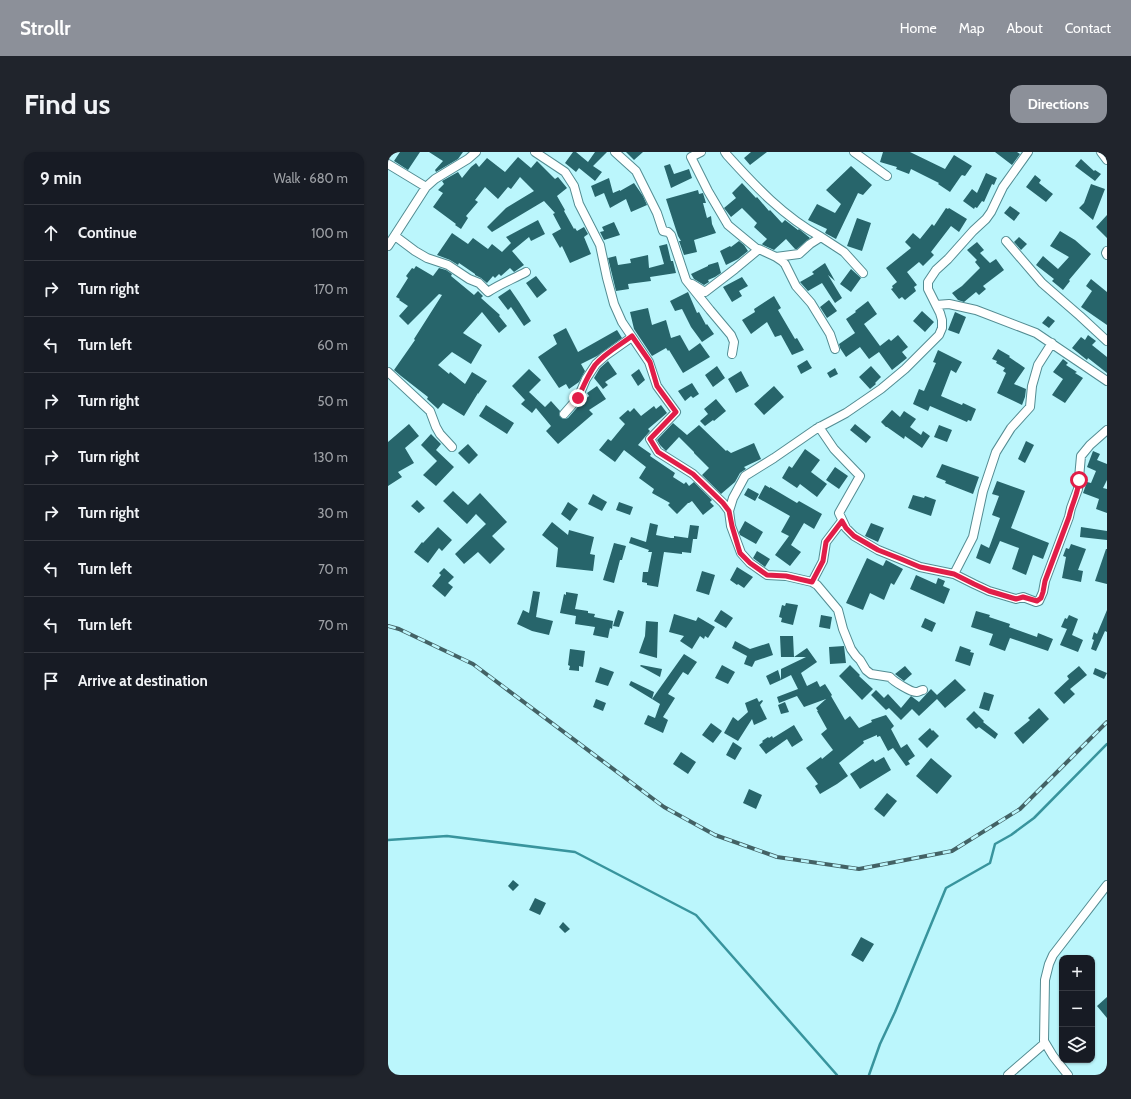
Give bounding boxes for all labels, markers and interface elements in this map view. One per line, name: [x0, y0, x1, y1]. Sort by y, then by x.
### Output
text: Strollr: [20, 17, 71, 40]
text: Home: [900, 19, 937, 37]
text: Map: [959, 19, 984, 37]
text: About: [1006, 19, 1043, 37]
text: Contact: [1065, 19, 1111, 37]
button: Directions: [1010, 85, 1107, 123]
text: Find us: [24, 87, 110, 121]
text: 9 min: [40, 168, 82, 188]
text: Walk · 680 m: [273, 170, 348, 186]
icon: ahead: [40, 222, 62, 244]
text: Continue: [78, 224, 137, 242]
text: 100 m: [311, 225, 348, 241]
icon: right: [40, 278, 62, 300]
text: Turn right: [78, 280, 139, 298]
text: 170 m: [314, 281, 348, 297]
icon: left: [40, 334, 62, 356]
text: Turn left: [78, 336, 132, 354]
text: 60 m: [317, 337, 348, 353]
route end: [569, 389, 587, 407]
icon: right: [40, 390, 62, 412]
text: Turn right: [78, 392, 139, 410]
text: 50 m: [318, 393, 348, 409]
icon: right: [40, 446, 62, 468]
text: Turn right: [78, 448, 139, 466]
text: 130 m: [313, 449, 348, 465]
route start: [1070, 471, 1088, 489]
icon: right: [40, 502, 62, 524]
text: Turn right: [78, 504, 139, 522]
text: 30 m: [318, 505, 348, 521]
icon: left: [40, 558, 62, 580]
text: Turn left: [78, 560, 132, 578]
text: 70 m: [318, 561, 348, 577]
icon: left: [40, 614, 62, 636]
text: Turn left: [78, 616, 132, 634]
text: 70 m: [318, 617, 348, 633]
icon: arrive: [40, 670, 62, 692]
text: Arrive at destination: [78, 672, 208, 690]
map controls: [1059, 955, 1095, 1063]
button: +: [1059, 955, 1095, 991]
button: −: [1059, 991, 1095, 1027]
button: layers: [1059, 1027, 1095, 1063]

